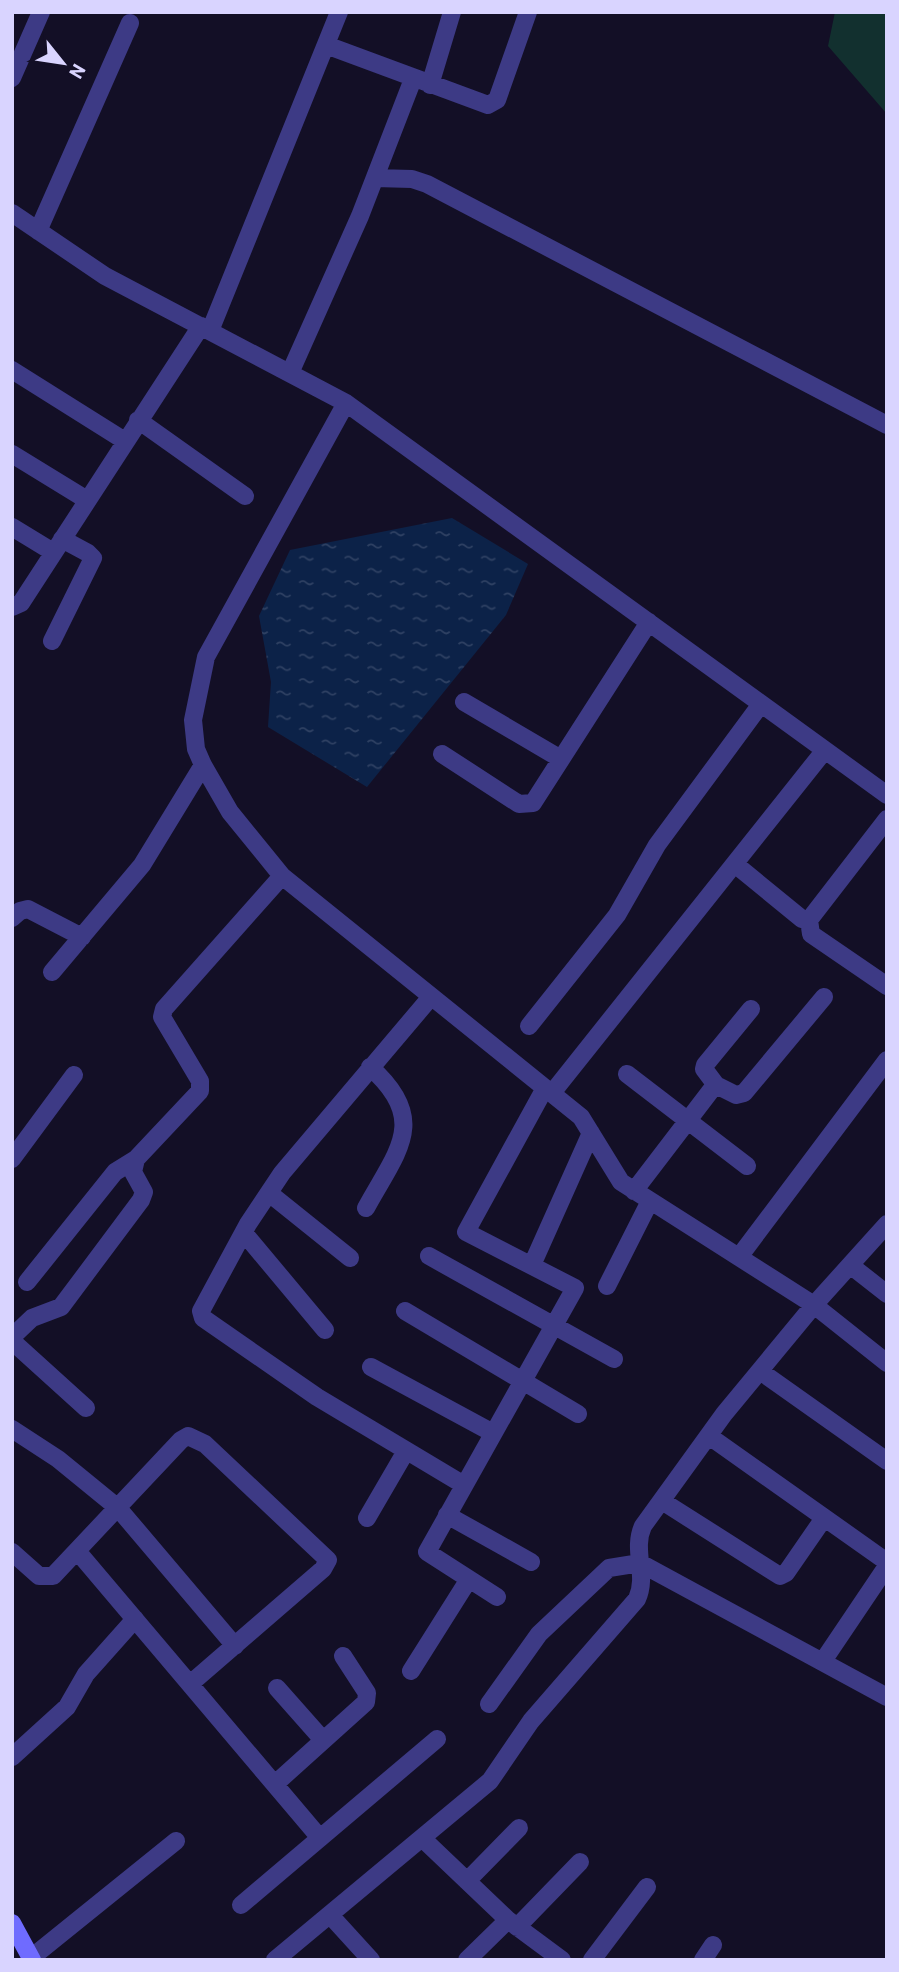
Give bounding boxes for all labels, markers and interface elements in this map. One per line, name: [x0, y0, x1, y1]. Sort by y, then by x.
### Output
north arrow: [28, 28, 98, 98]
text: N: [65, 61, 91, 83]

